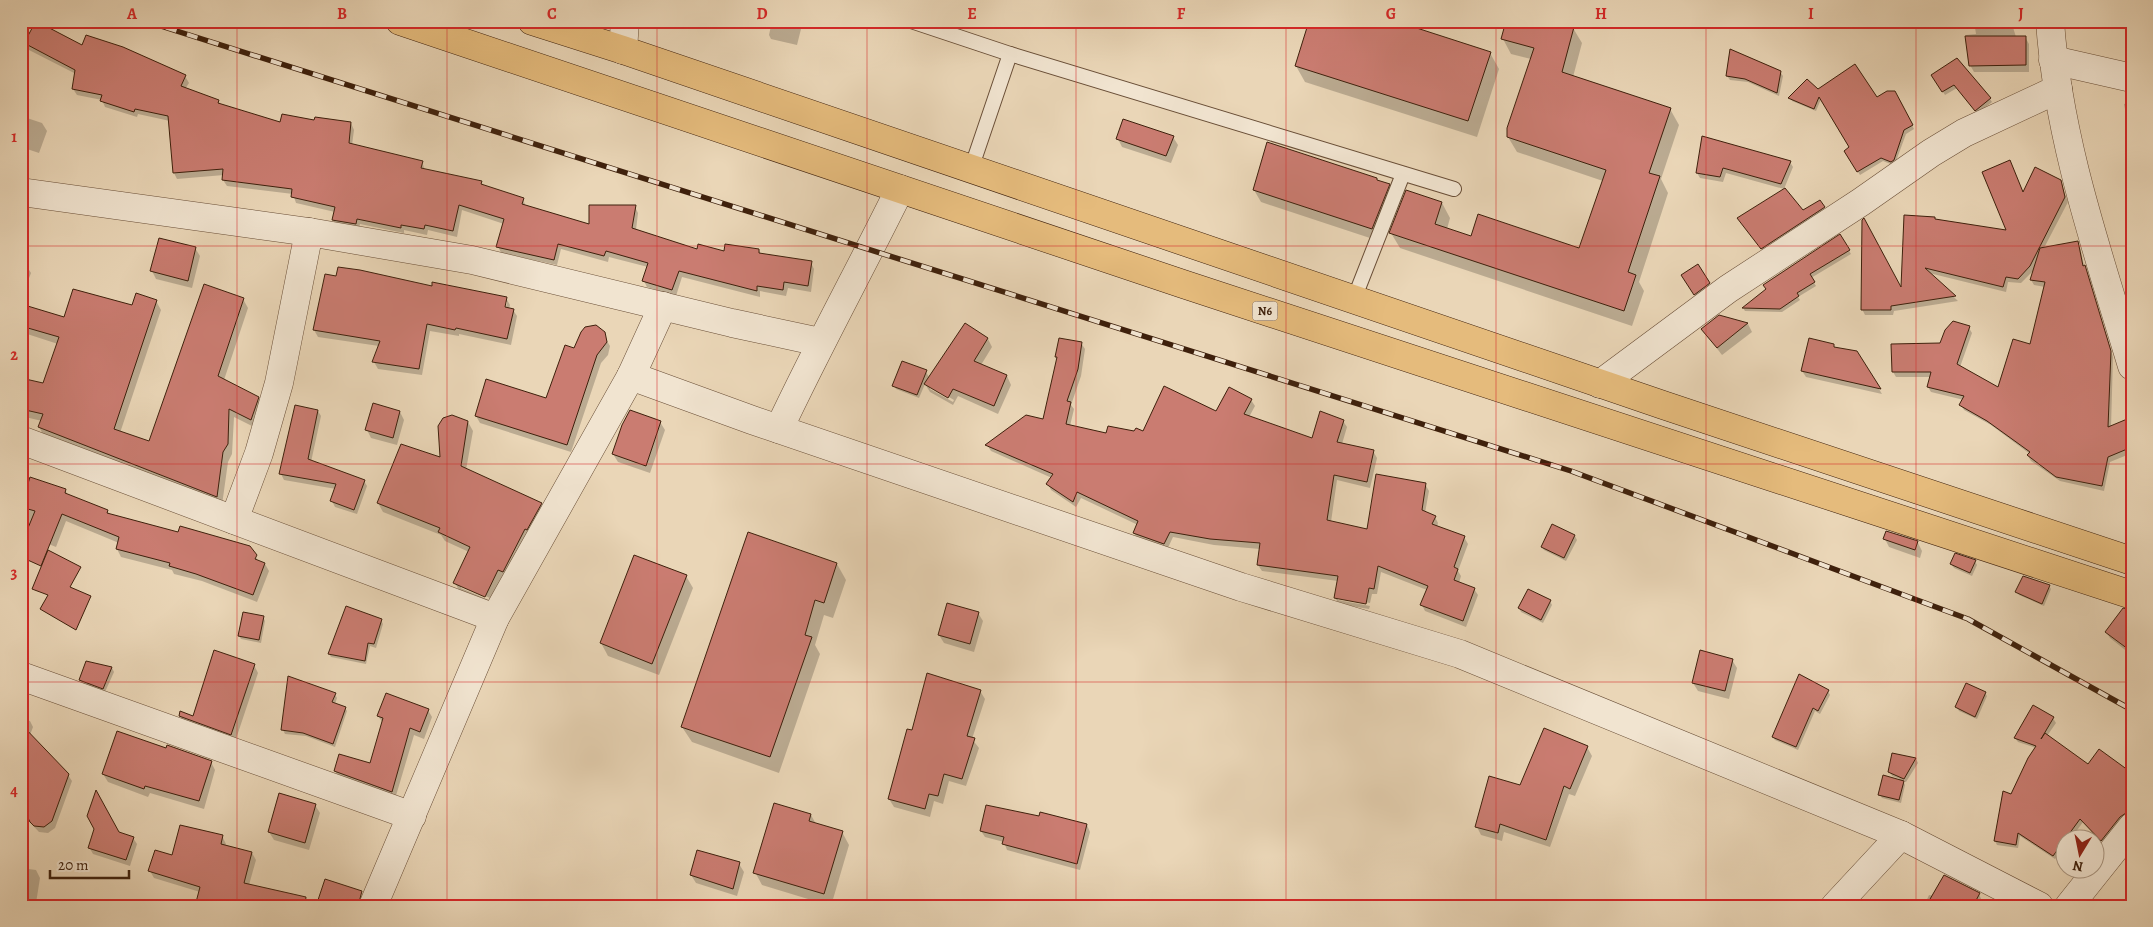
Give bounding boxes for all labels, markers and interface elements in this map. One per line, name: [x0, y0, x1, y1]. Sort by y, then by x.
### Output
text: A: [126, 3, 138, 25]
text: B: [337, 3, 347, 25]
text: C: [547, 3, 557, 25]
text: D: [756, 3, 768, 25]
text: E: [967, 3, 977, 25]
text: F: [1177, 3, 1186, 25]
text: G: [1386, 3, 1396, 25]
text: H: [1595, 3, 1607, 25]
text: I: [1808, 3, 1814, 25]
text: J: [2018, 3, 2024, 25]
text: 1: [11, 126, 17, 148]
road number: N6: [1252, 302, 1278, 321]
text: 2: [10, 344, 18, 366]
text: 3: [11, 562, 18, 584]
text: 4: [10, 780, 18, 802]
north arrow: [2056, 830, 2106, 880]
scale bar: [50, 847, 129, 879]
text: 20 m: [58, 855, 89, 875]
text: N: [2071, 856, 2085, 877]

